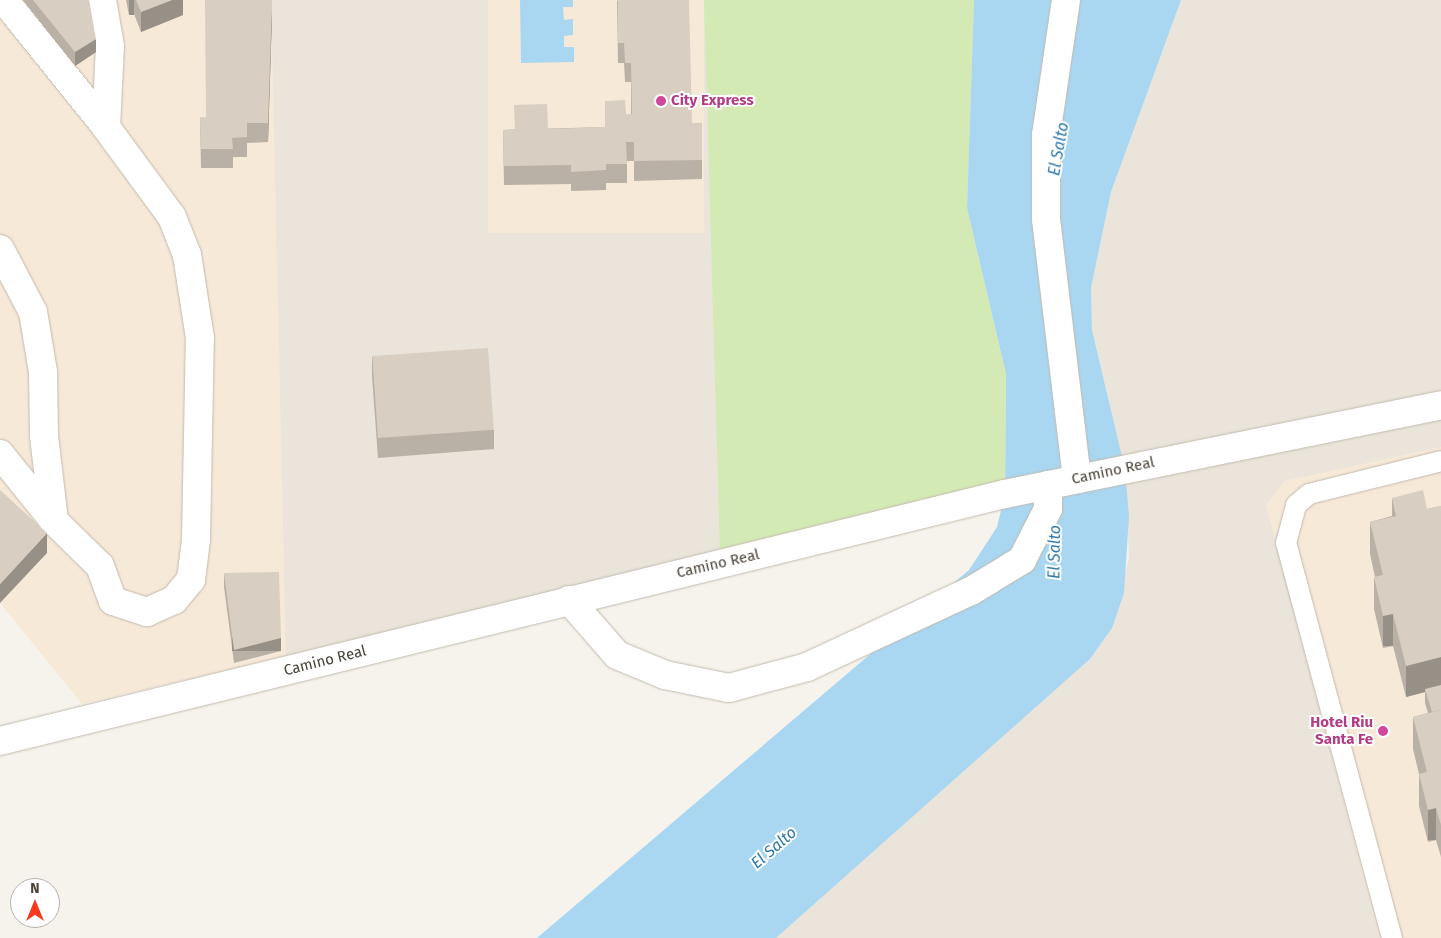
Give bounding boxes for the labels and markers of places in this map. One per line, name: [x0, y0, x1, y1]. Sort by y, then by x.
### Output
place label: City Express: [671, 92, 754, 110]
marker: City Express: [655, 95, 667, 107]
place label: Hotel Riu Santa Fe: [1310, 713, 1373, 748]
marker: Hotel Riu Santa Fe: [1377, 725, 1389, 737]

